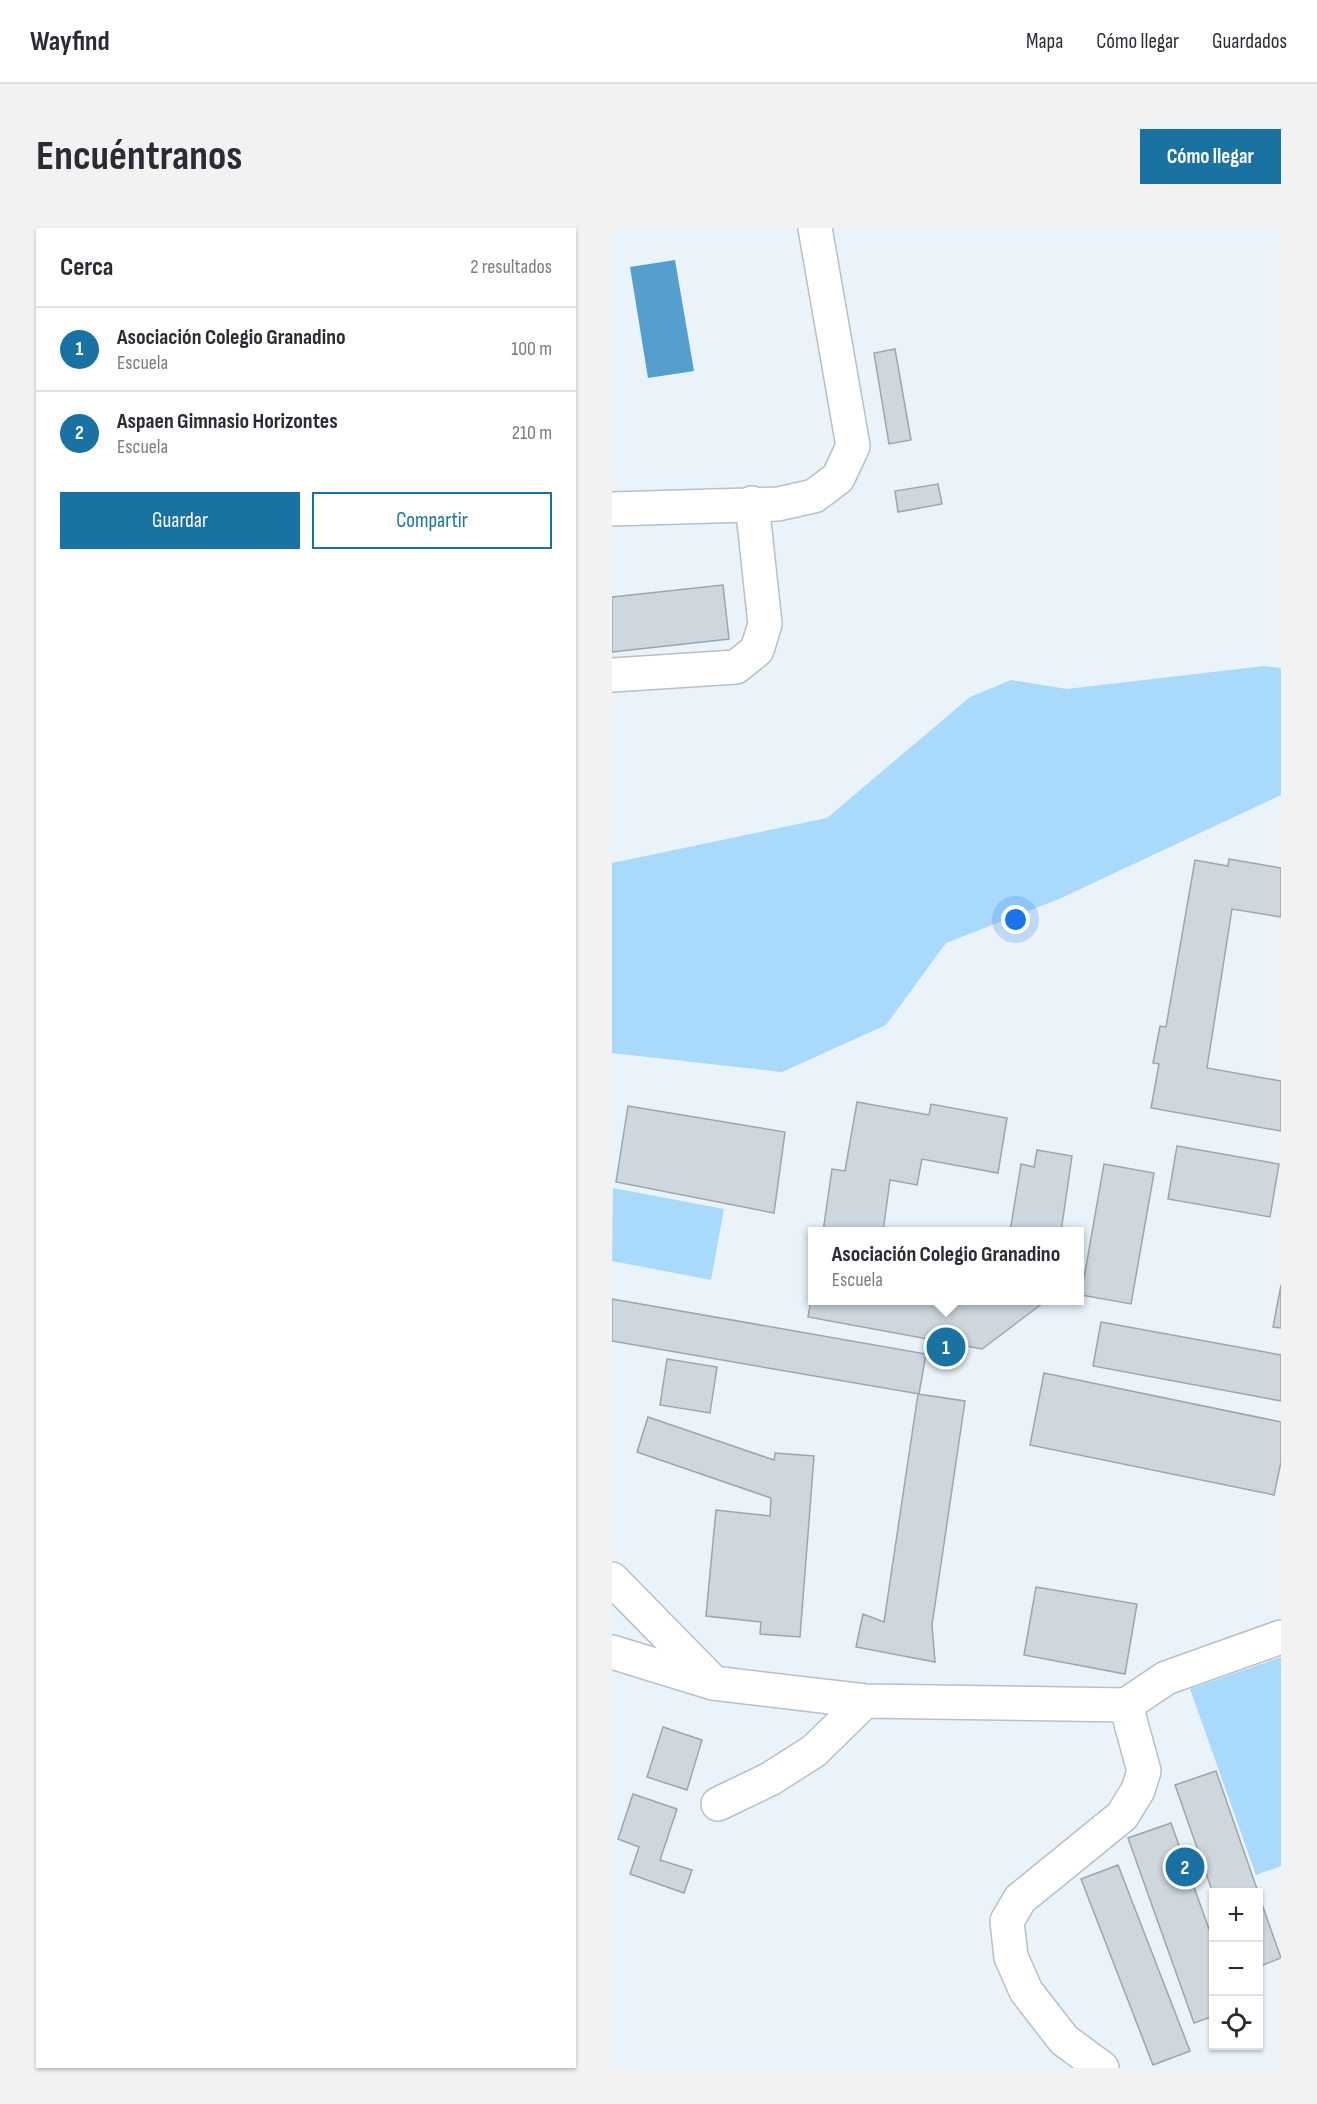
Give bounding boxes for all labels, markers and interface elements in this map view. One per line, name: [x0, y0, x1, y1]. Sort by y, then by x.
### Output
text: Wayfind: [30, 25, 110, 58]
text: Mapa: [1026, 29, 1063, 54]
text: Cómo llegar: [1096, 29, 1179, 54]
text: Guardados: [1212, 29, 1287, 54]
button: Cómo llegar: [1140, 129, 1281, 184]
text: Encuéntranos: [36, 131, 242, 182]
text: Cerca: [60, 252, 113, 283]
text: 2 resultados: [470, 255, 552, 279]
text: Asociación Colegio Granadino: [117, 324, 346, 351]
text: 1: [76, 337, 83, 361]
text: 100 m: [511, 337, 552, 361]
text: Escuela: [117, 351, 168, 375]
text: Aspaen Gimnasio Horizontes: [117, 408, 338, 435]
text: 2: [75, 421, 84, 445]
text: 210 m: [512, 421, 552, 445]
text: Escuela: [117, 435, 168, 459]
button: Guardar: [60, 492, 300, 549]
button: Compartir: [312, 492, 552, 549]
your location: [1001, 905, 1030, 934]
popup: [808, 1227, 1084, 1305]
text: Asociación Colegio Granadino: [832, 1241, 1060, 1268]
text: Escuela: [832, 1268, 883, 1292]
pin: 1: [926, 1324, 966, 1370]
pin: 2: [1166, 1844, 1204, 1890]
map controls: [1209, 1888, 1263, 2050]
button: +: [1209, 1888, 1263, 1942]
button: −: [1209, 1942, 1263, 1996]
button: locate: [1209, 1996, 1263, 2050]

